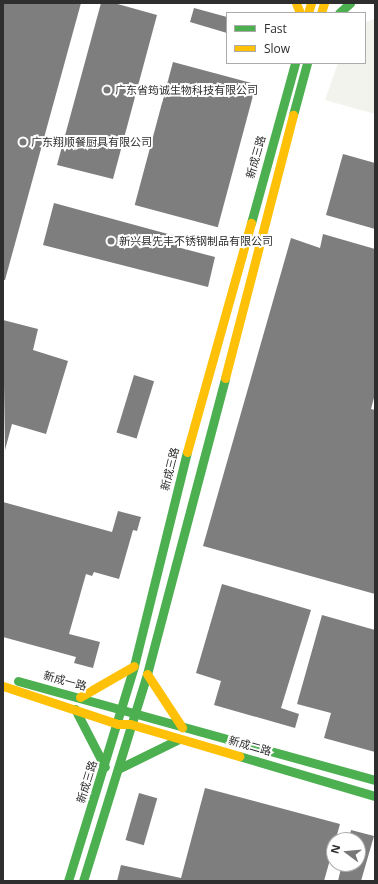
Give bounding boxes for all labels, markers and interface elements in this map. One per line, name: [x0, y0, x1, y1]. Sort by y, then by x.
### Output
legend: [226, 12, 366, 64]
text: Fast: [264, 20, 287, 37]
text: Slow: [264, 40, 290, 57]
place label: 广东省筠诚生物科技有限公司: [115, 83, 258, 97]
marker: 广东省筠诚生物科技有限公司: [102, 85, 112, 95]
street label: 新成三路: [244, 134, 268, 180]
place label: 广东翔顺餐厨具有限公司: [31, 135, 152, 149]
marker: 广东翔顺餐厨具有限公司: [18, 137, 28, 147]
place label: 新兴县先丰不锈钢制品有限公司: [119, 234, 273, 248]
marker: 新兴县先丰不锈钢制品有限公司: [106, 236, 116, 246]
street label: 新成三路: [158, 446, 182, 492]
street label: 新成一路: [42, 669, 88, 693]
street label: 新成二路: [227, 734, 273, 758]
street label: 新成三路: [74, 759, 100, 805]
north arrow: [326, 832, 366, 872]
text: N: [326, 842, 343, 855]

